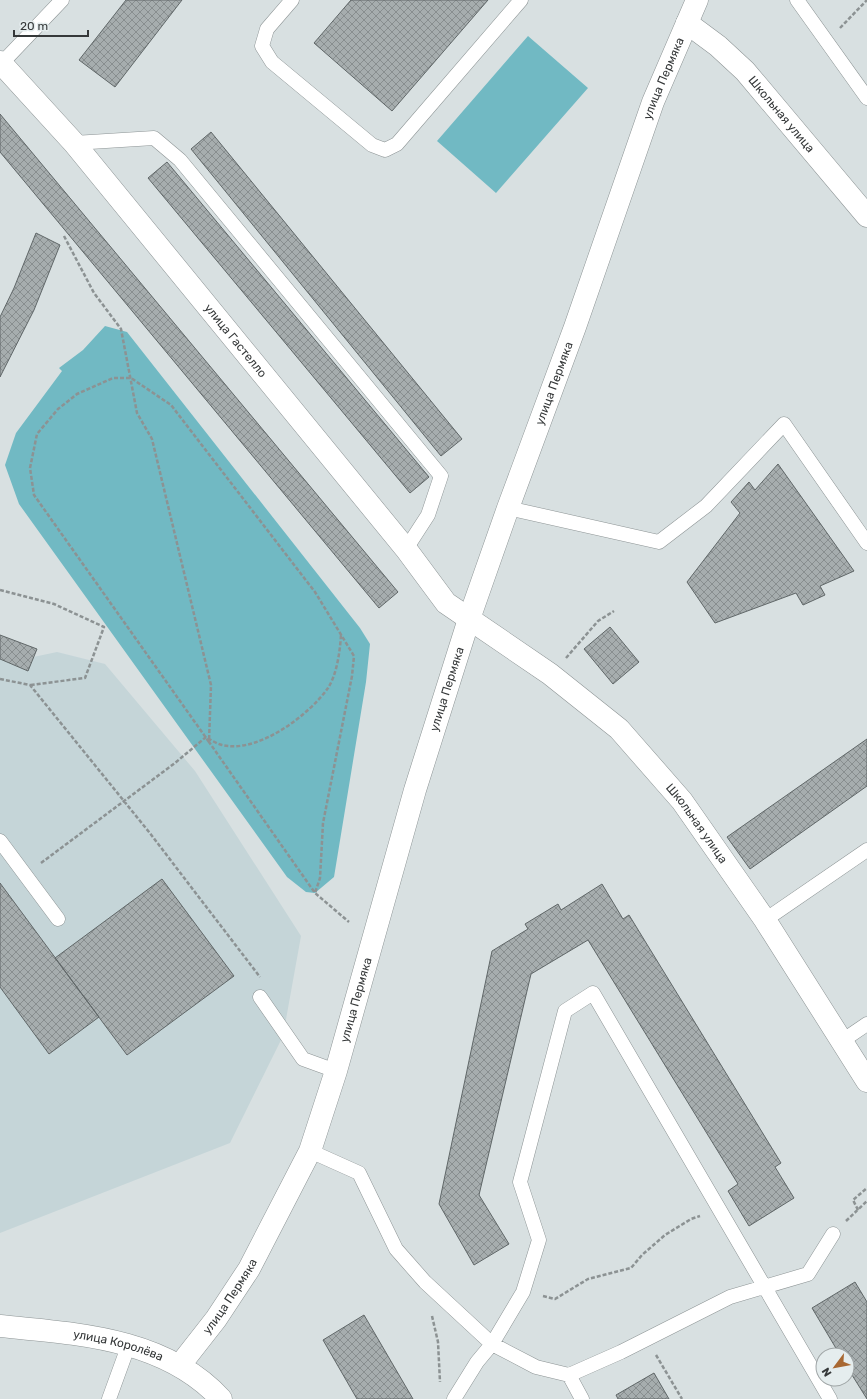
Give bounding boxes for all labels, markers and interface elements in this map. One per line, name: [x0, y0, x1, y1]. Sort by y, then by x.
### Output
scale bar: [14, 12, 88, 38]
text: 20 m: [20, 19, 48, 33]
street label: улица Пермяка: [640, 35, 687, 121]
street label: Школьная улица: [745, 73, 818, 155]
street label: улица Гастелло: [201, 301, 270, 380]
street label: улица Пермяка: [532, 340, 576, 427]
street label: улица Пермяка: [427, 645, 467, 733]
street label: Школьная улица: [663, 781, 730, 866]
street label: улица Пермяка: [337, 956, 375, 1044]
street label: улица Пермяка: [200, 1256, 260, 1337]
street label: улица Королёва: [72, 1327, 165, 1364]
north arrow: [815, 1347, 855, 1387]
text: N: [819, 1365, 835, 1379]

